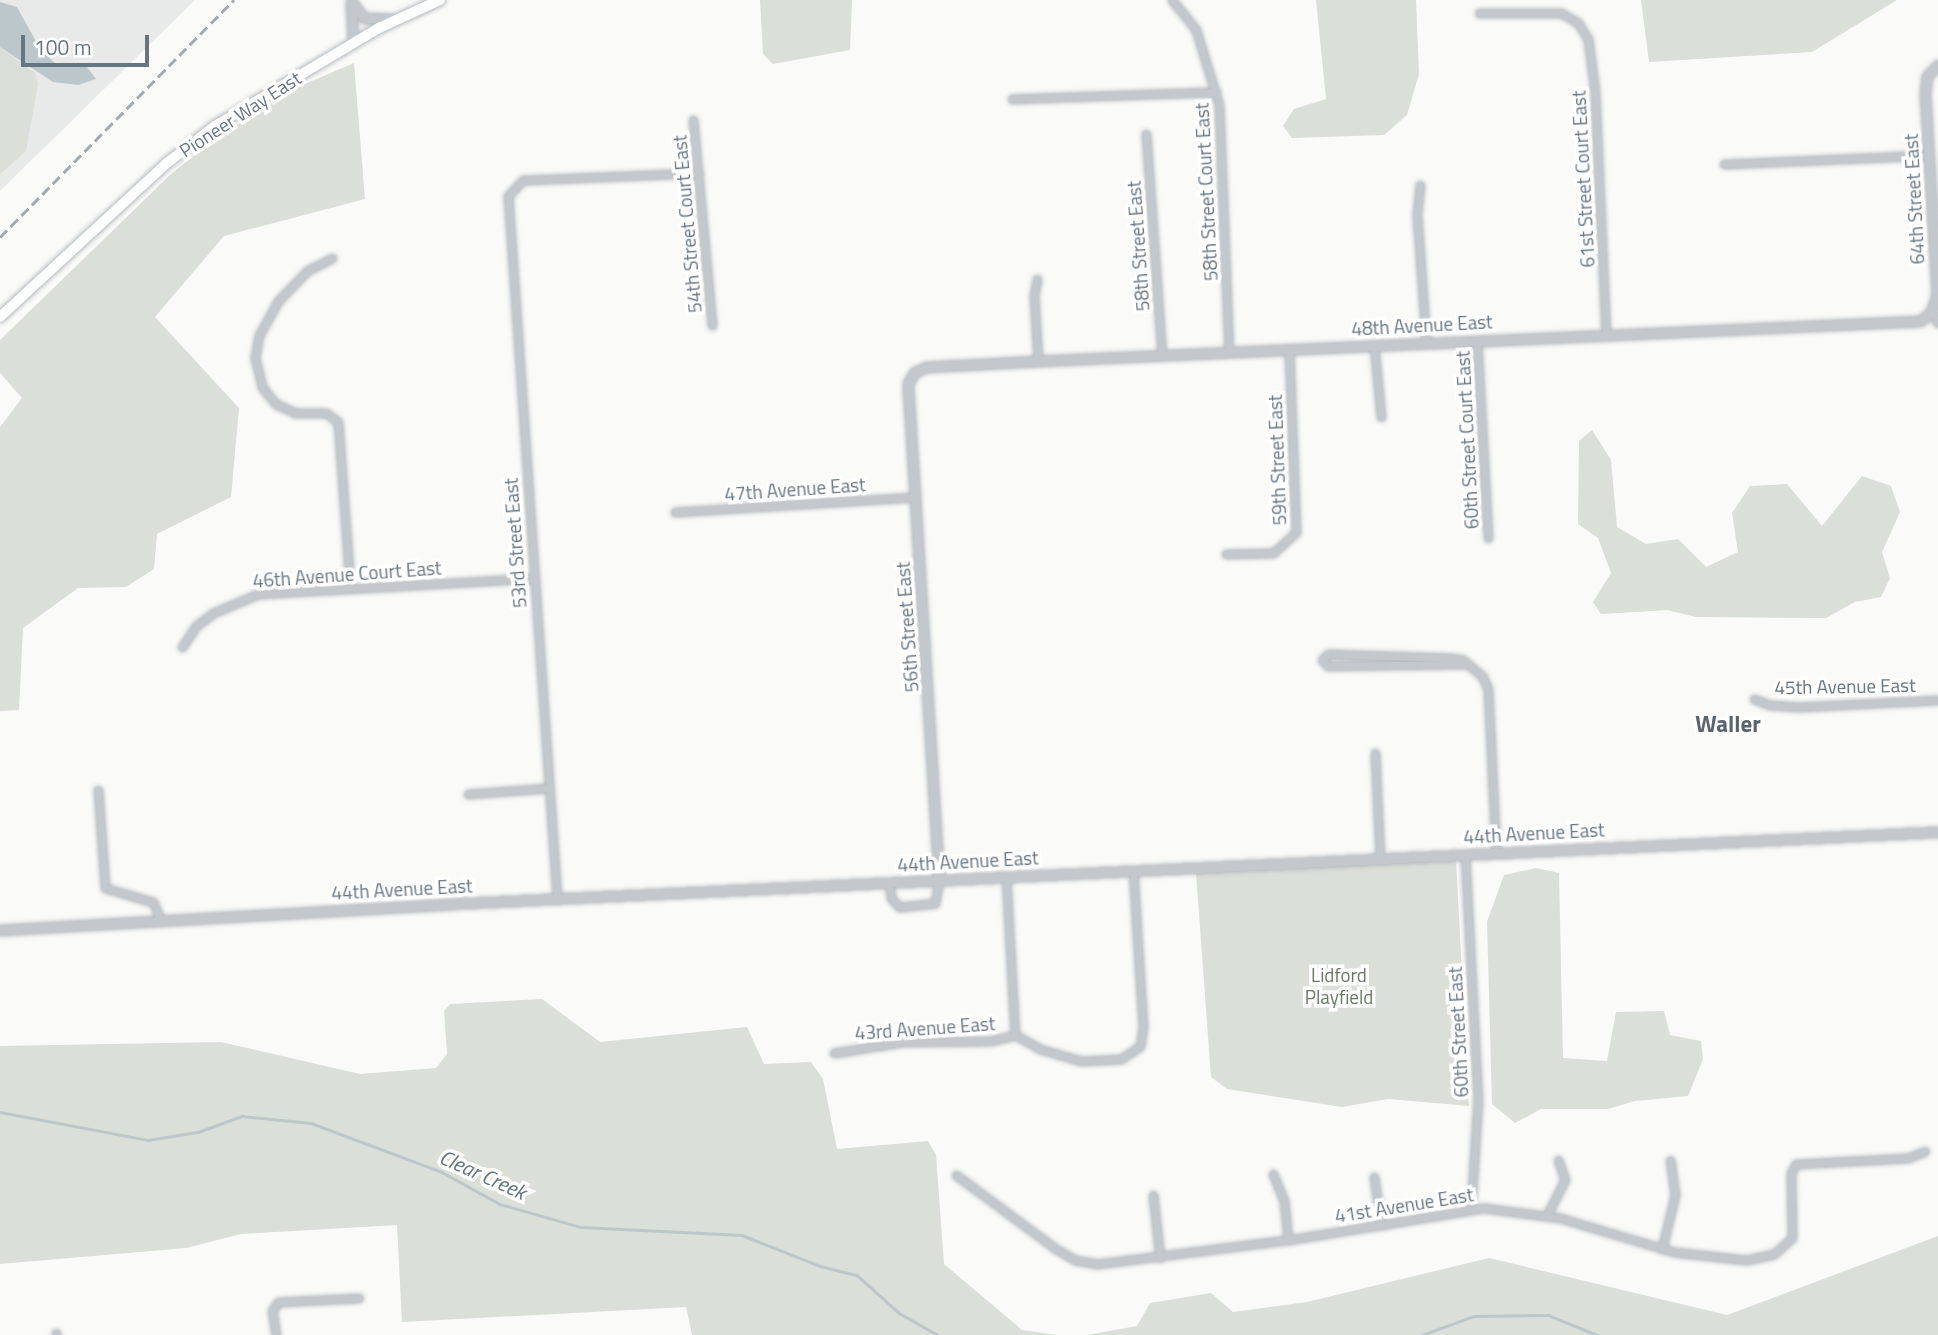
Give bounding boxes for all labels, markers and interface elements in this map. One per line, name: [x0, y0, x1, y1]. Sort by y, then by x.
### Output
scale bar: [24, 21, 152, 65]
text: 100 m: [34, 31, 91, 63]
street label: Pioneer Way East: [175, 66, 305, 162]
street label: 61st Street Court East: [1567, 90, 1599, 268]
street label: 58th Street Court East: [1190, 102, 1222, 282]
street label: 64th Street East: [1899, 133, 1929, 265]
street label: 54th Street Court East: [668, 134, 706, 314]
street label: 58th Street East: [1122, 180, 1154, 312]
street label: 48th Avenue East: [1351, 310, 1493, 340]
street label: 60th Street Court East: [1451, 350, 1483, 530]
street label: 59th Street East: [1263, 394, 1291, 526]
street label: 47th Avenue East: [724, 473, 866, 505]
street label: 53rd Street East: [499, 477, 531, 609]
street label: 46th Avenue Court East: [252, 556, 442, 592]
street label: 56th Street East: [891, 561, 923, 693]
street label: 45th Avenue East: [1774, 673, 1916, 699]
district label: Waller: [1695, 710, 1761, 738]
street label: 44th Avenue East: [1463, 818, 1605, 848]
street label: 44th Avenue East: [897, 846, 1039, 876]
street label: 44th Avenue East: [331, 874, 473, 904]
park label: Lidford Playfield: [1305, 964, 1373, 1008]
street label: 60th Street East: [1443, 966, 1473, 1098]
street label: 43rd Avenue East: [854, 1012, 996, 1044]
water label: Clear Creek: [436, 1144, 530, 1204]
street label: 41st Avenue East: [1333, 1183, 1475, 1227]

